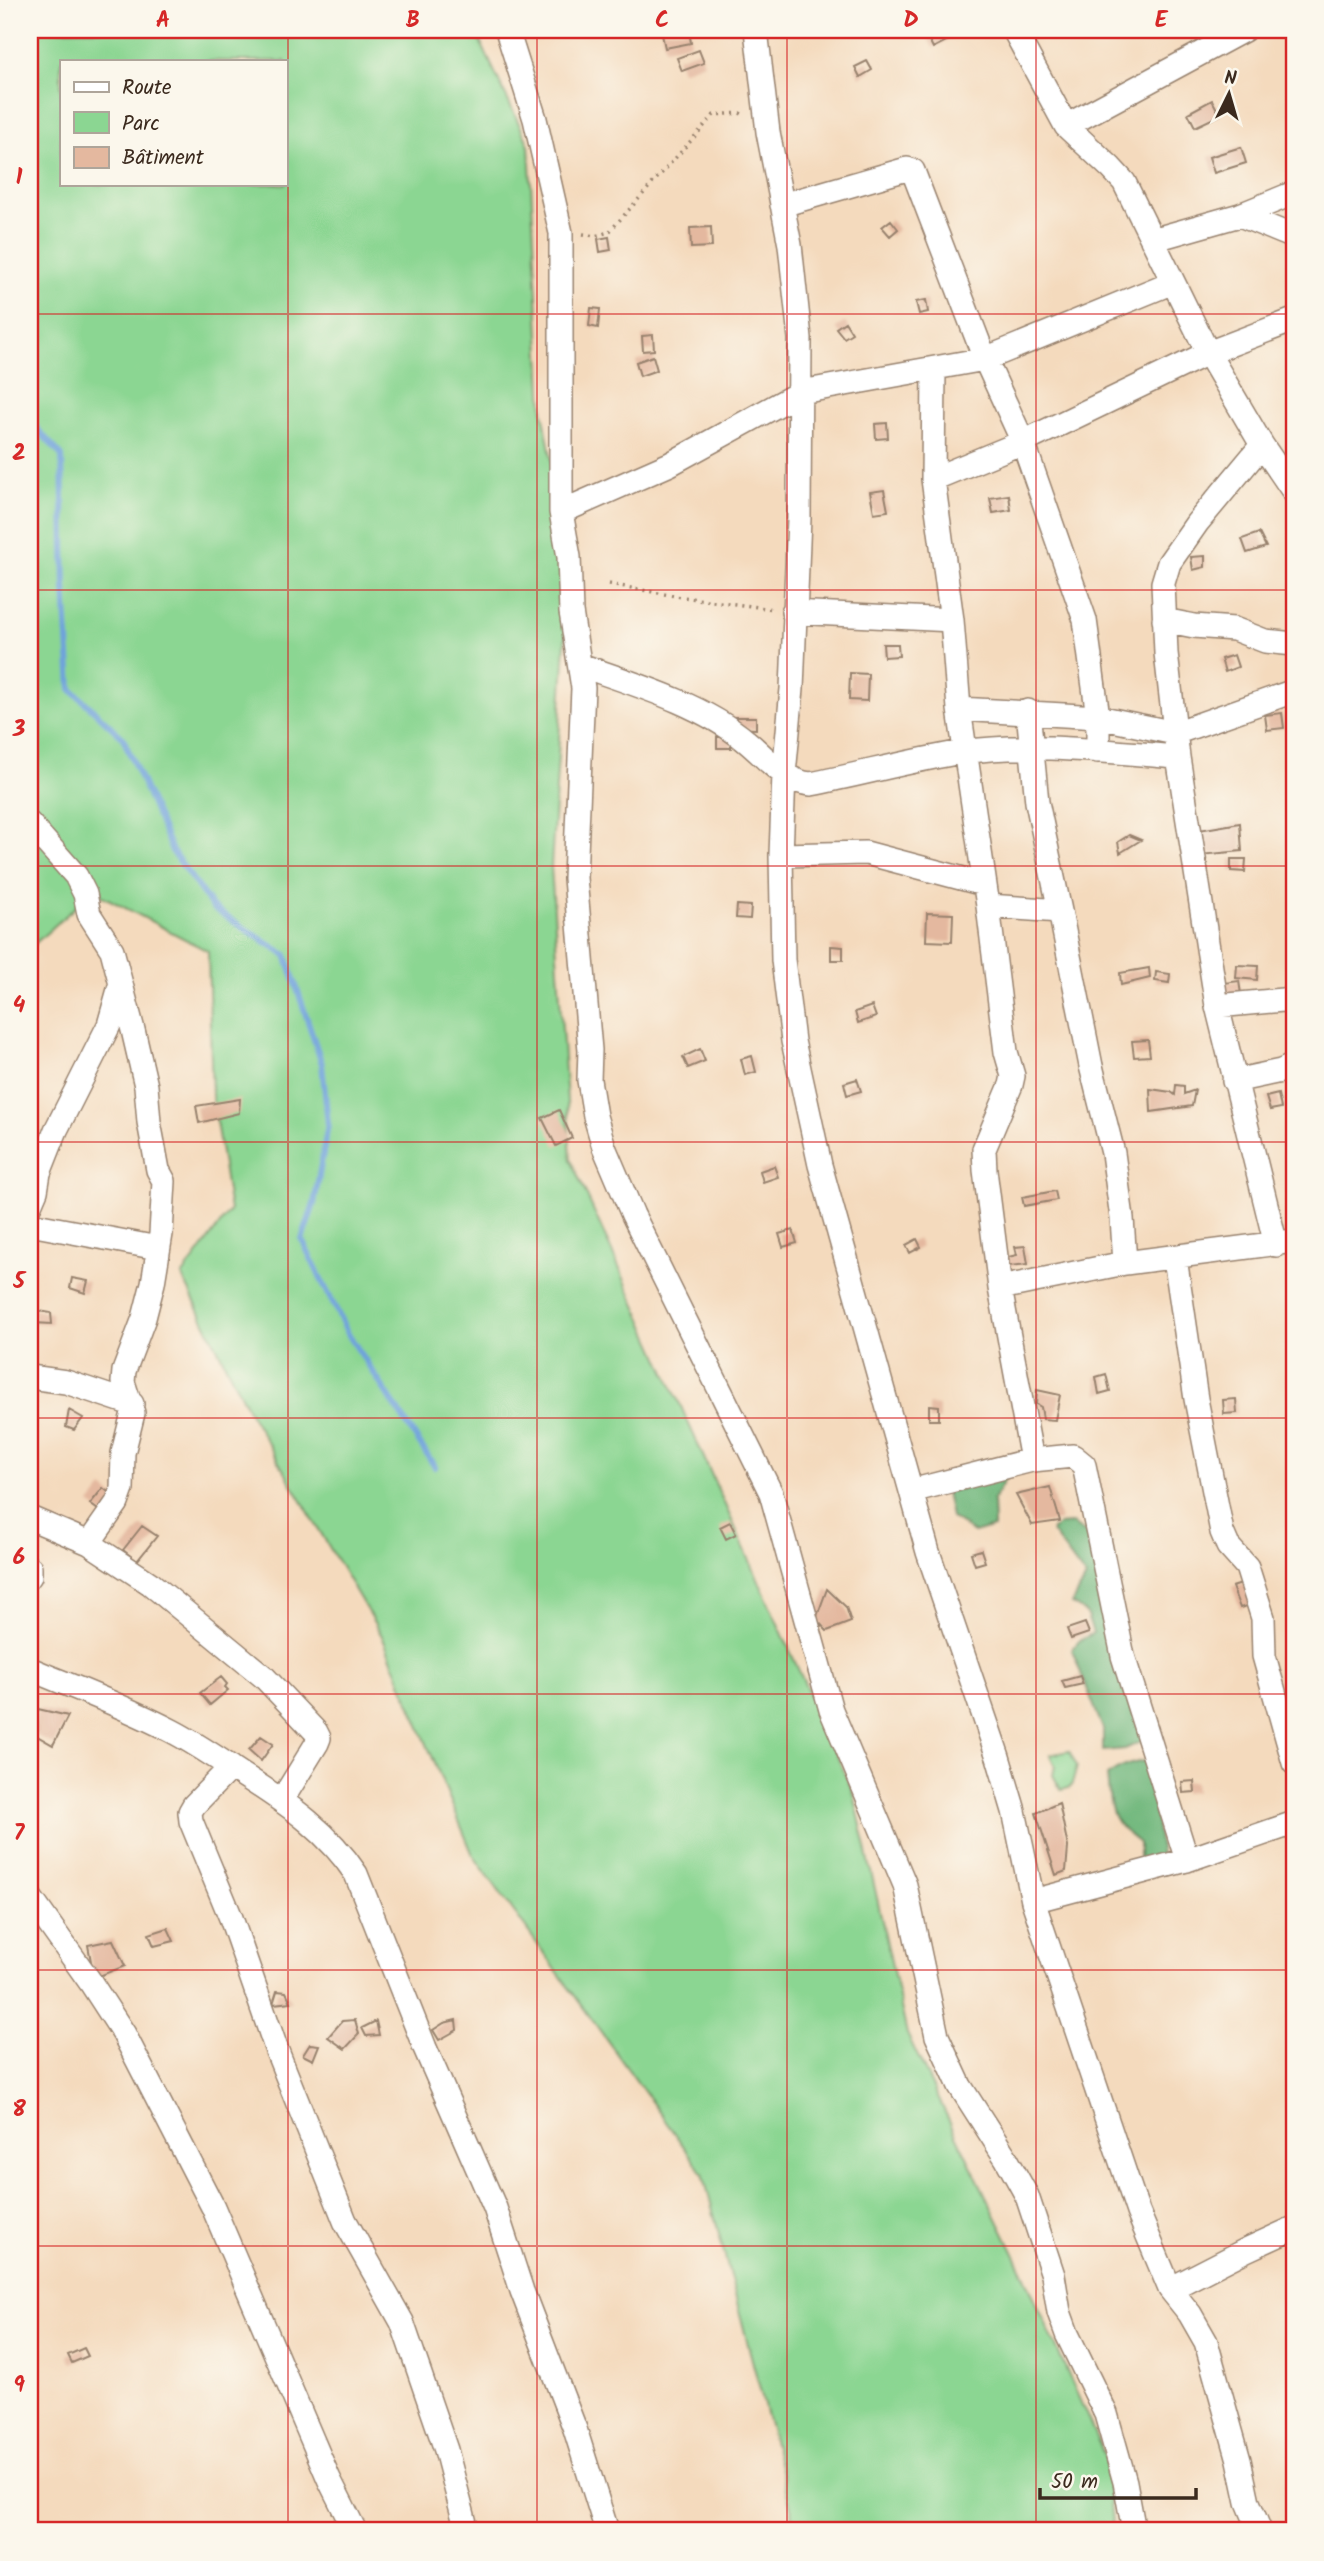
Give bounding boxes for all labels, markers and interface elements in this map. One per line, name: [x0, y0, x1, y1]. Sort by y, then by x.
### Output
text: A: [156, 3, 170, 39]
text: B: [406, 3, 420, 39]
text: C: [655, 3, 669, 39]
text: D: [903, 3, 919, 39]
text: E: [1155, 3, 1169, 39]
legend: [60, 60, 287, 186]
north arrow: [1194, 60, 1264, 130]
text: N: [1223, 64, 1238, 95]
text: Route: [122, 72, 172, 105]
text: Parc: [122, 108, 160, 141]
text: Bâtiment: [122, 142, 205, 175]
text: 1: [16, 160, 23, 196]
text: 2: [12, 436, 26, 472]
text: 3: [12, 712, 26, 748]
text: 4: [13, 988, 26, 1024]
text: 5: [12, 1264, 27, 1300]
text: 6: [13, 1540, 25, 1576]
text: 7: [14, 1816, 26, 1852]
text: 8: [12, 2092, 26, 2128]
text: 9: [13, 2368, 25, 2404]
scale bar: [1040, 2456, 1196, 2500]
text: 50 m: [1051, 2466, 1098, 2499]

